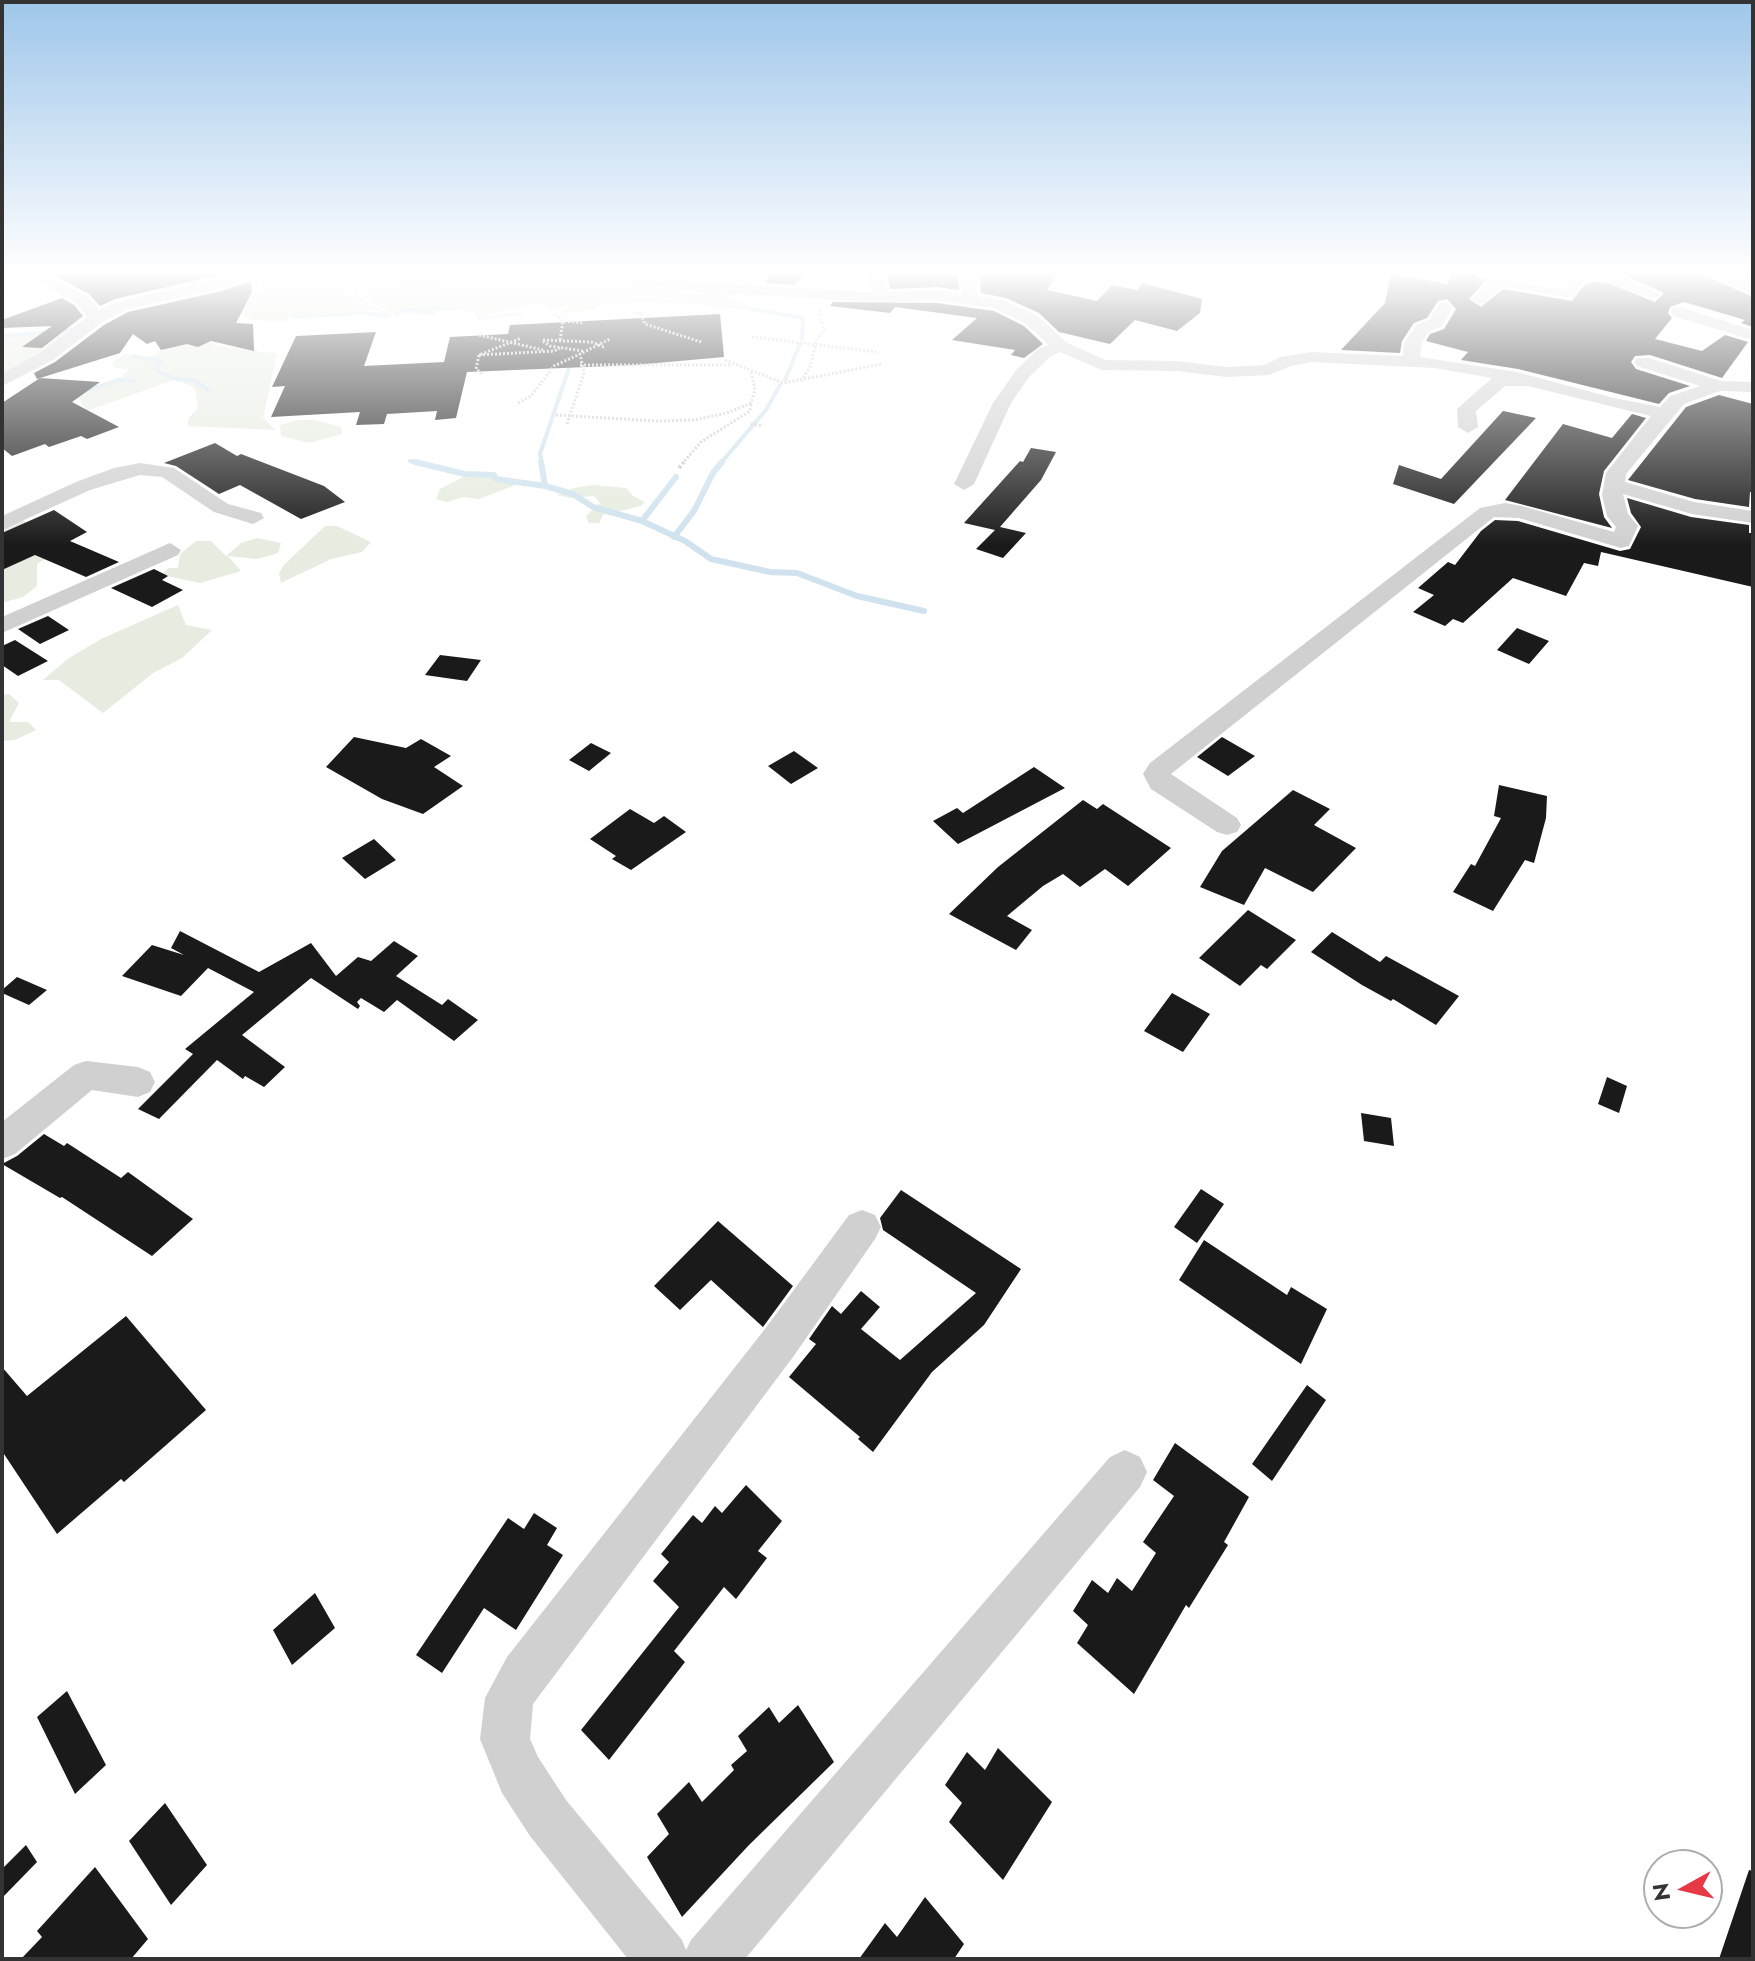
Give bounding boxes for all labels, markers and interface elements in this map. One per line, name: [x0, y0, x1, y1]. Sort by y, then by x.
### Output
north arrow: [1643, 1849, 1723, 1929]
text: N: [1644, 1881, 1678, 1903]

